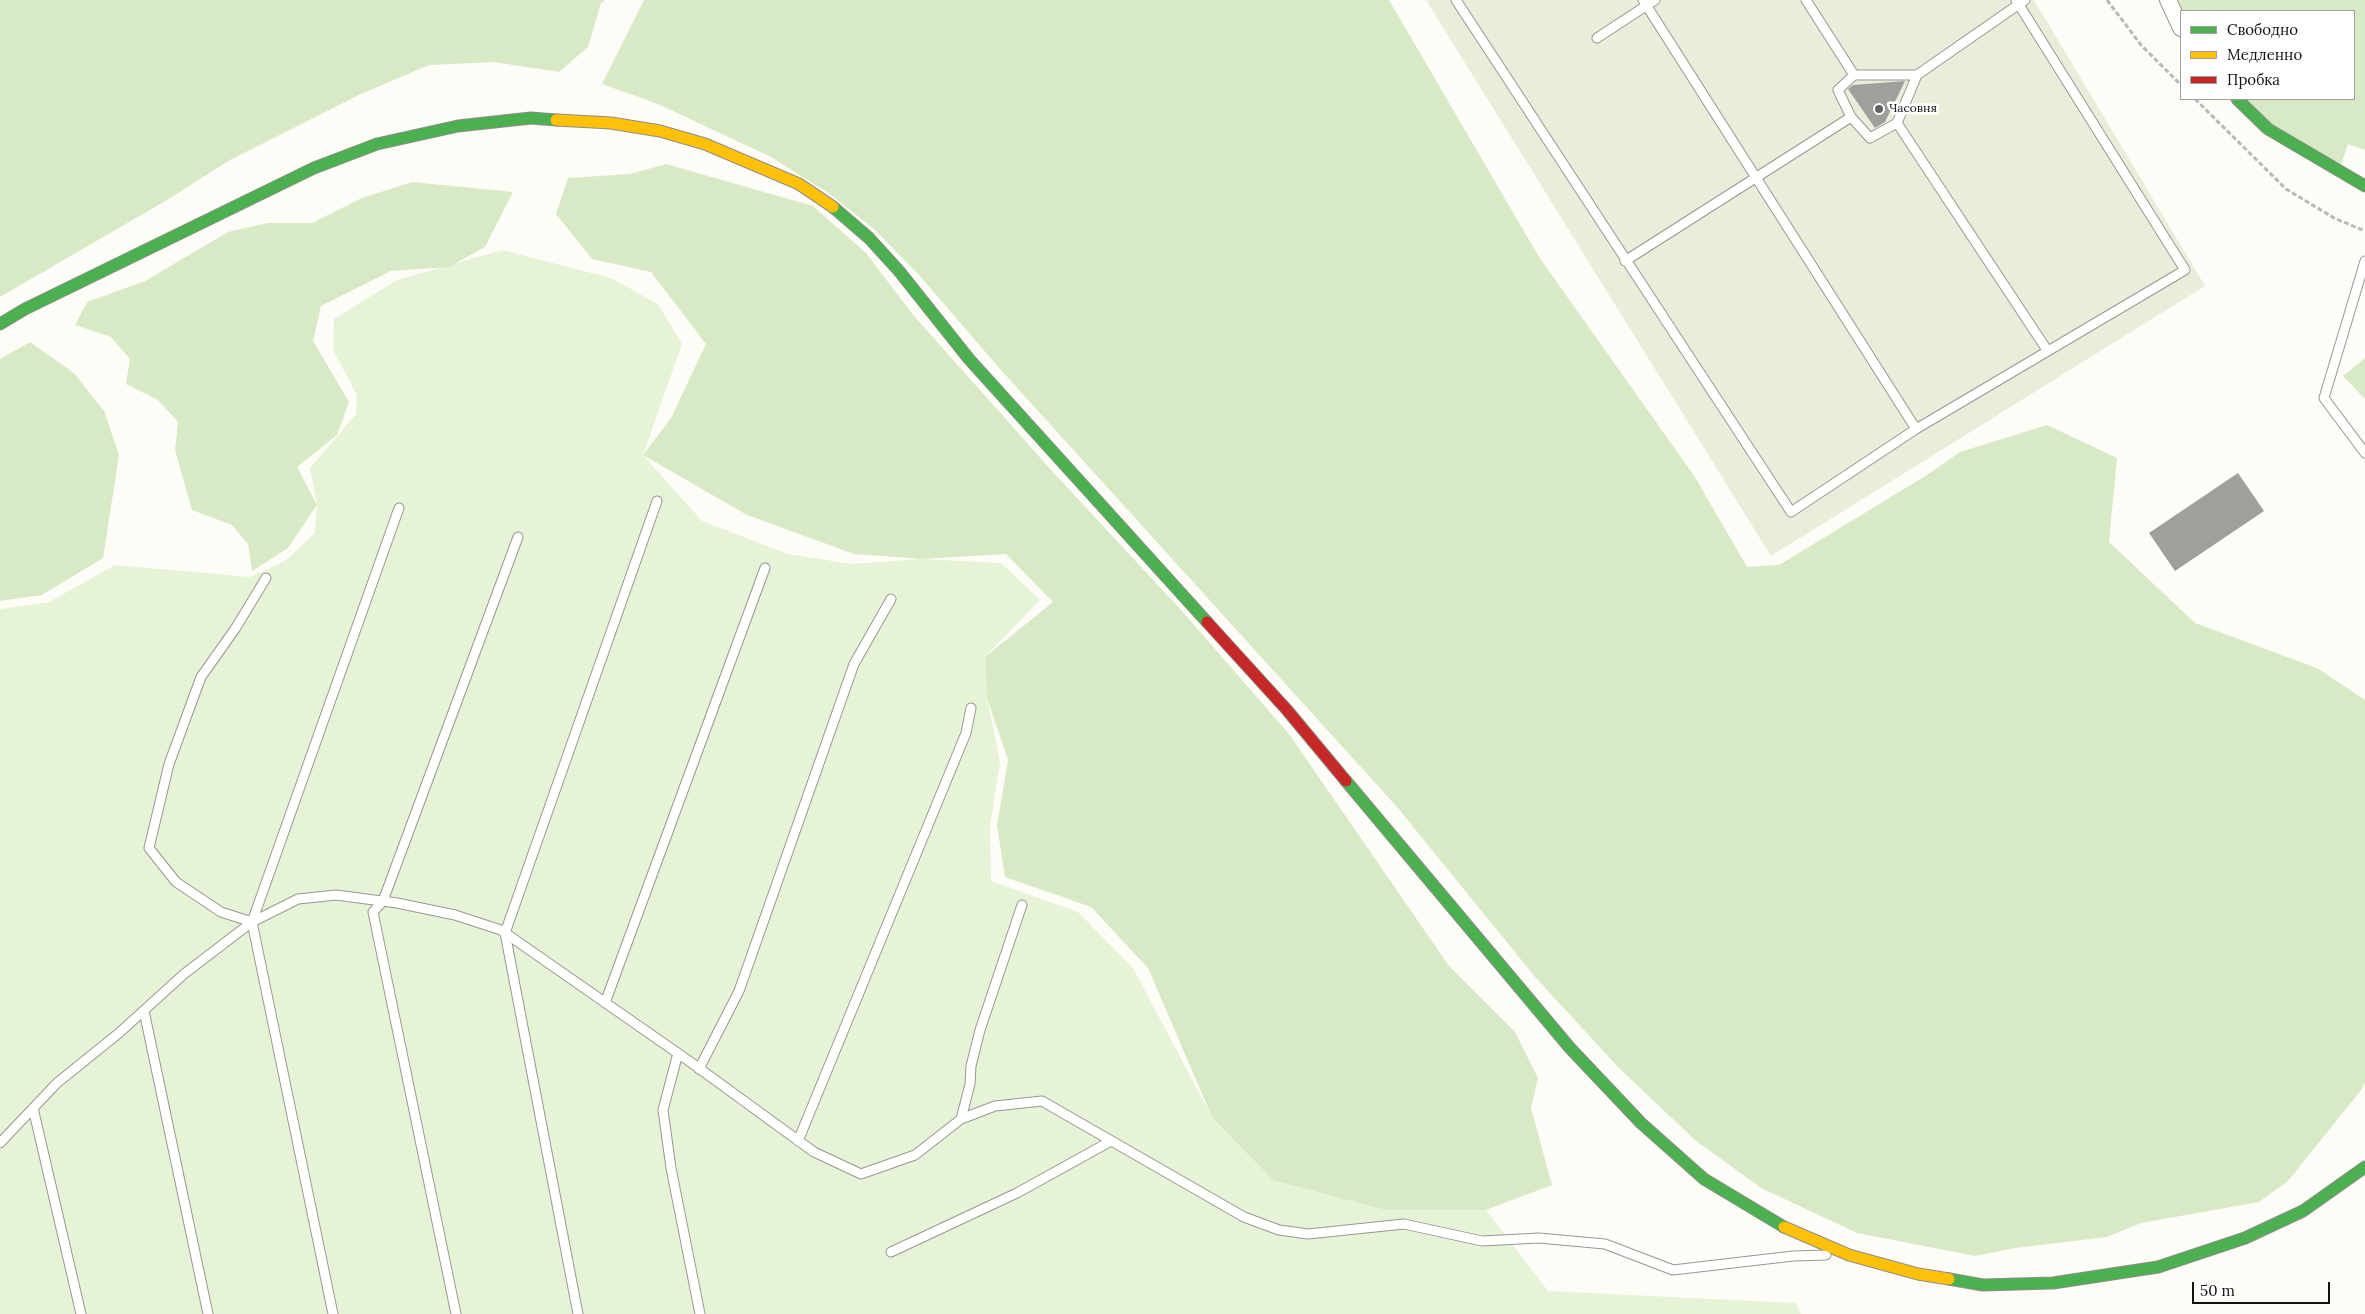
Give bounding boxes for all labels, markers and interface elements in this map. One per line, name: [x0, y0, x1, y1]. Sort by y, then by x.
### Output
legend: [2180, 10, 2355, 100]
text: Свободно: [2227, 20, 2298, 39]
text: Медленно: [2227, 45, 2302, 64]
text: Пробка: [2227, 70, 2280, 89]
place label: Часовня: [1889, 102, 1937, 116]
marker: Часовня: [1873, 103, 1885, 115]
scale bar: [2195, 1272, 2332, 1304]
text: 50 m: [2200, 1281, 2235, 1300]

